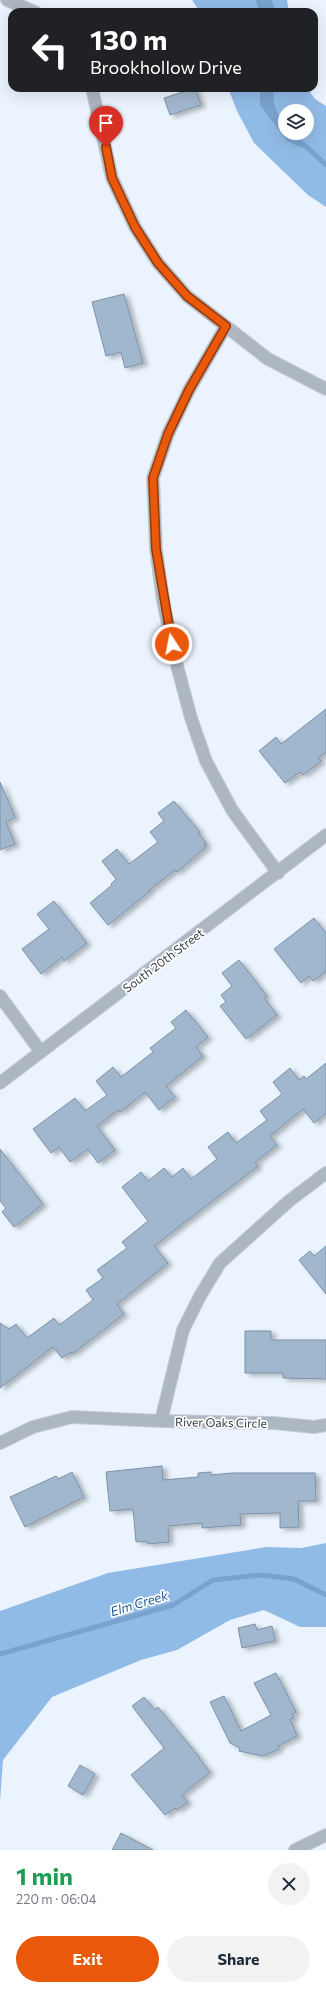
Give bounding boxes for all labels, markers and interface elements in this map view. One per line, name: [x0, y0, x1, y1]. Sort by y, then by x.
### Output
text: 130 m: [90, 22, 167, 56]
icon: left: [24, 24, 76, 76]
text: Brookhollow Drive: [90, 56, 242, 78]
map controls: [278, 104, 314, 140]
button: layers: [278, 104, 314, 140]
pin: [89, 106, 123, 147]
icon: arrive: [95, 112, 117, 134]
position arrow: [151, 623, 193, 665]
street label: South 20th Street: [120, 925, 206, 995]
street label: River Oaks Circle: [175, 1414, 267, 1430]
water label: Elm Creek: [108, 1586, 171, 1619]
text: 1 min: [16, 1861, 73, 1890]
button: close: [268, 1863, 310, 1905]
text: 220 m · 06:04: [16, 1891, 96, 1907]
button: Exit: [16, 1936, 159, 1982]
button: Share: [167, 1936, 310, 1982]

